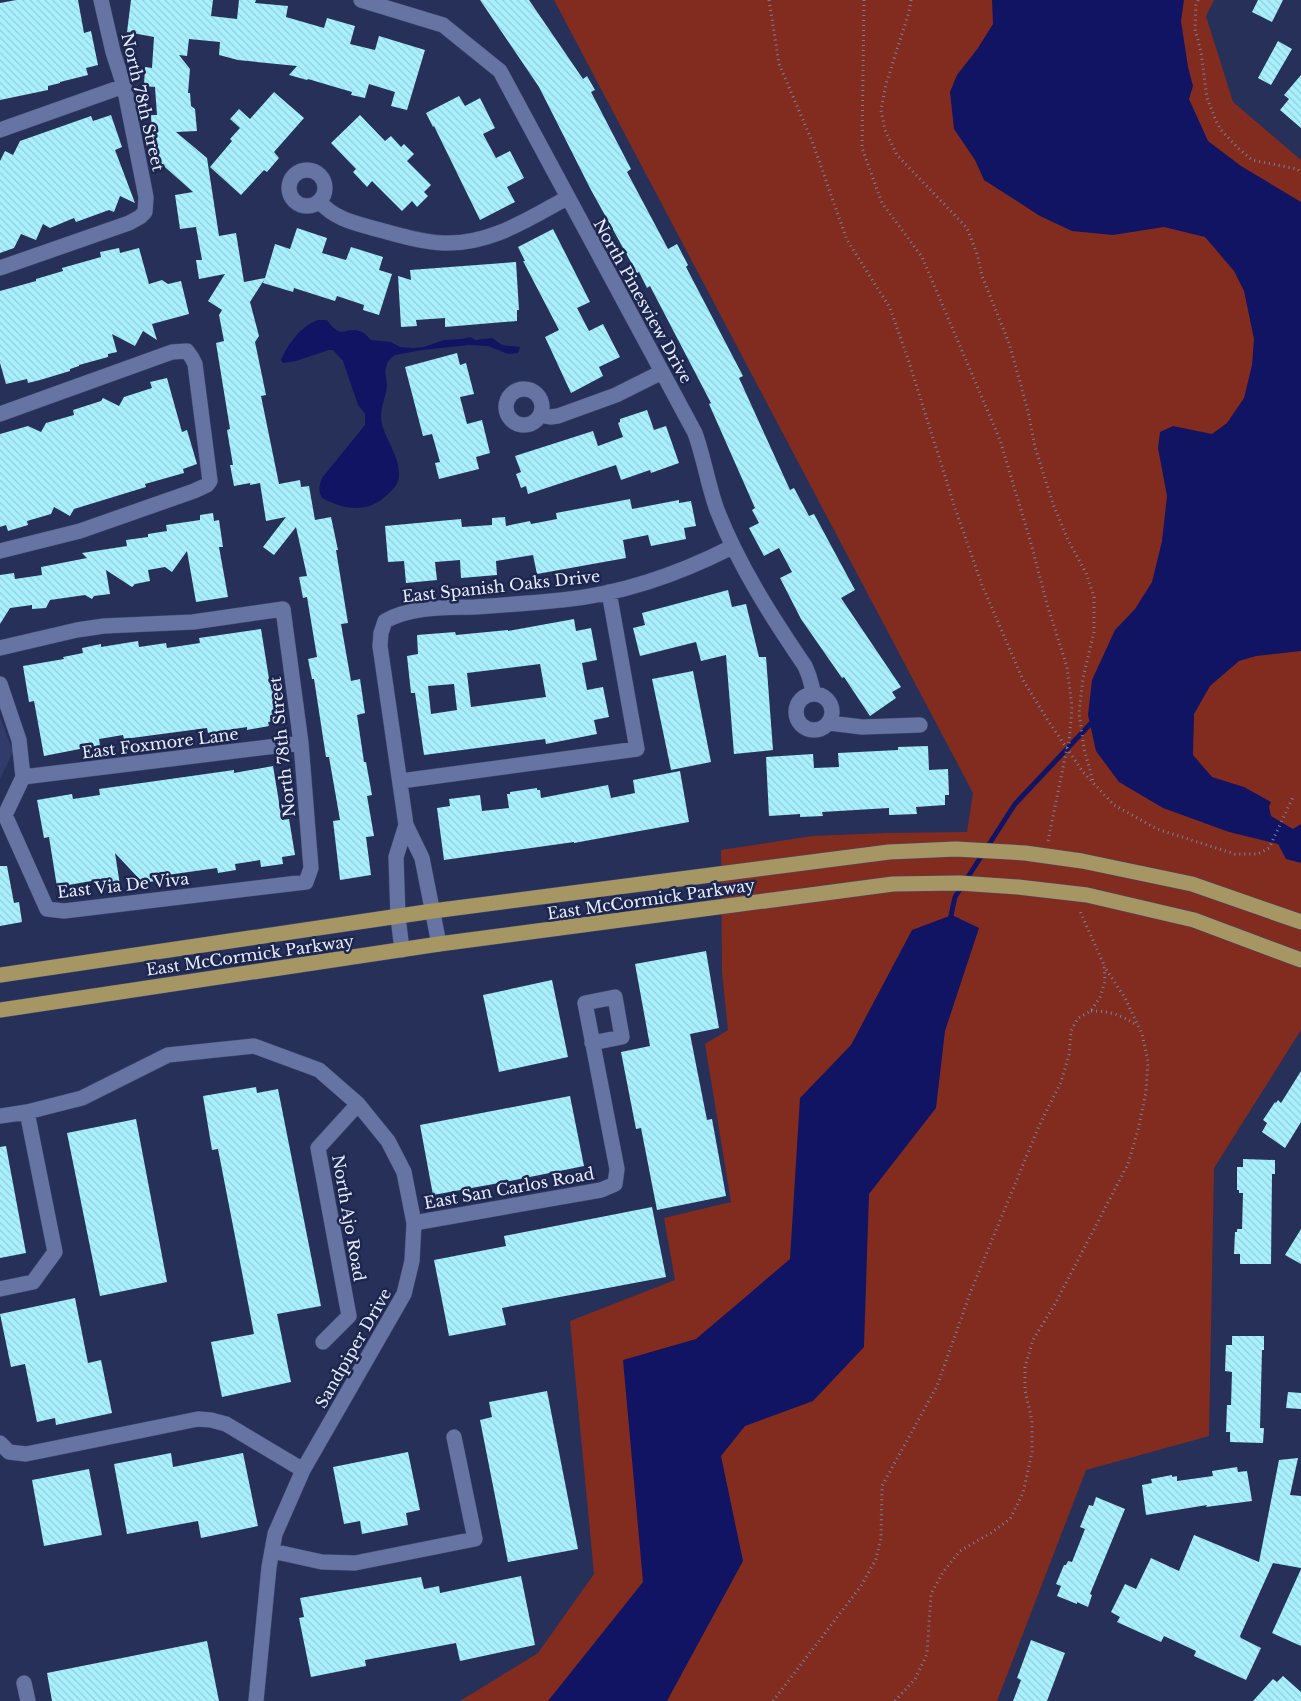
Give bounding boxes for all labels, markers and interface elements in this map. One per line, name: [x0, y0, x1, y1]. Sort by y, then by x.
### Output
street label: North 78th Street: [117, 31, 169, 173]
street label: North Pinesview Drive: [589, 215, 697, 387]
street label: East Spanish Oaks Drive: [401, 566, 601, 606]
street label: North 78th Street: [265, 676, 299, 818]
street label: East Foxmore Lane: [80, 723, 240, 763]
street label: East Via De Viva: [56, 868, 190, 902]
street label: East McCormick Parkway: [546, 874, 757, 923]
street label: East McCormick Parkway: [145, 930, 356, 979]
street label: North Ajo Road: [328, 1153, 370, 1283]
street label: East San Carlos Road: [422, 1163, 596, 1213]
street label: Sandpiper Drive: [311, 1285, 395, 1411]

